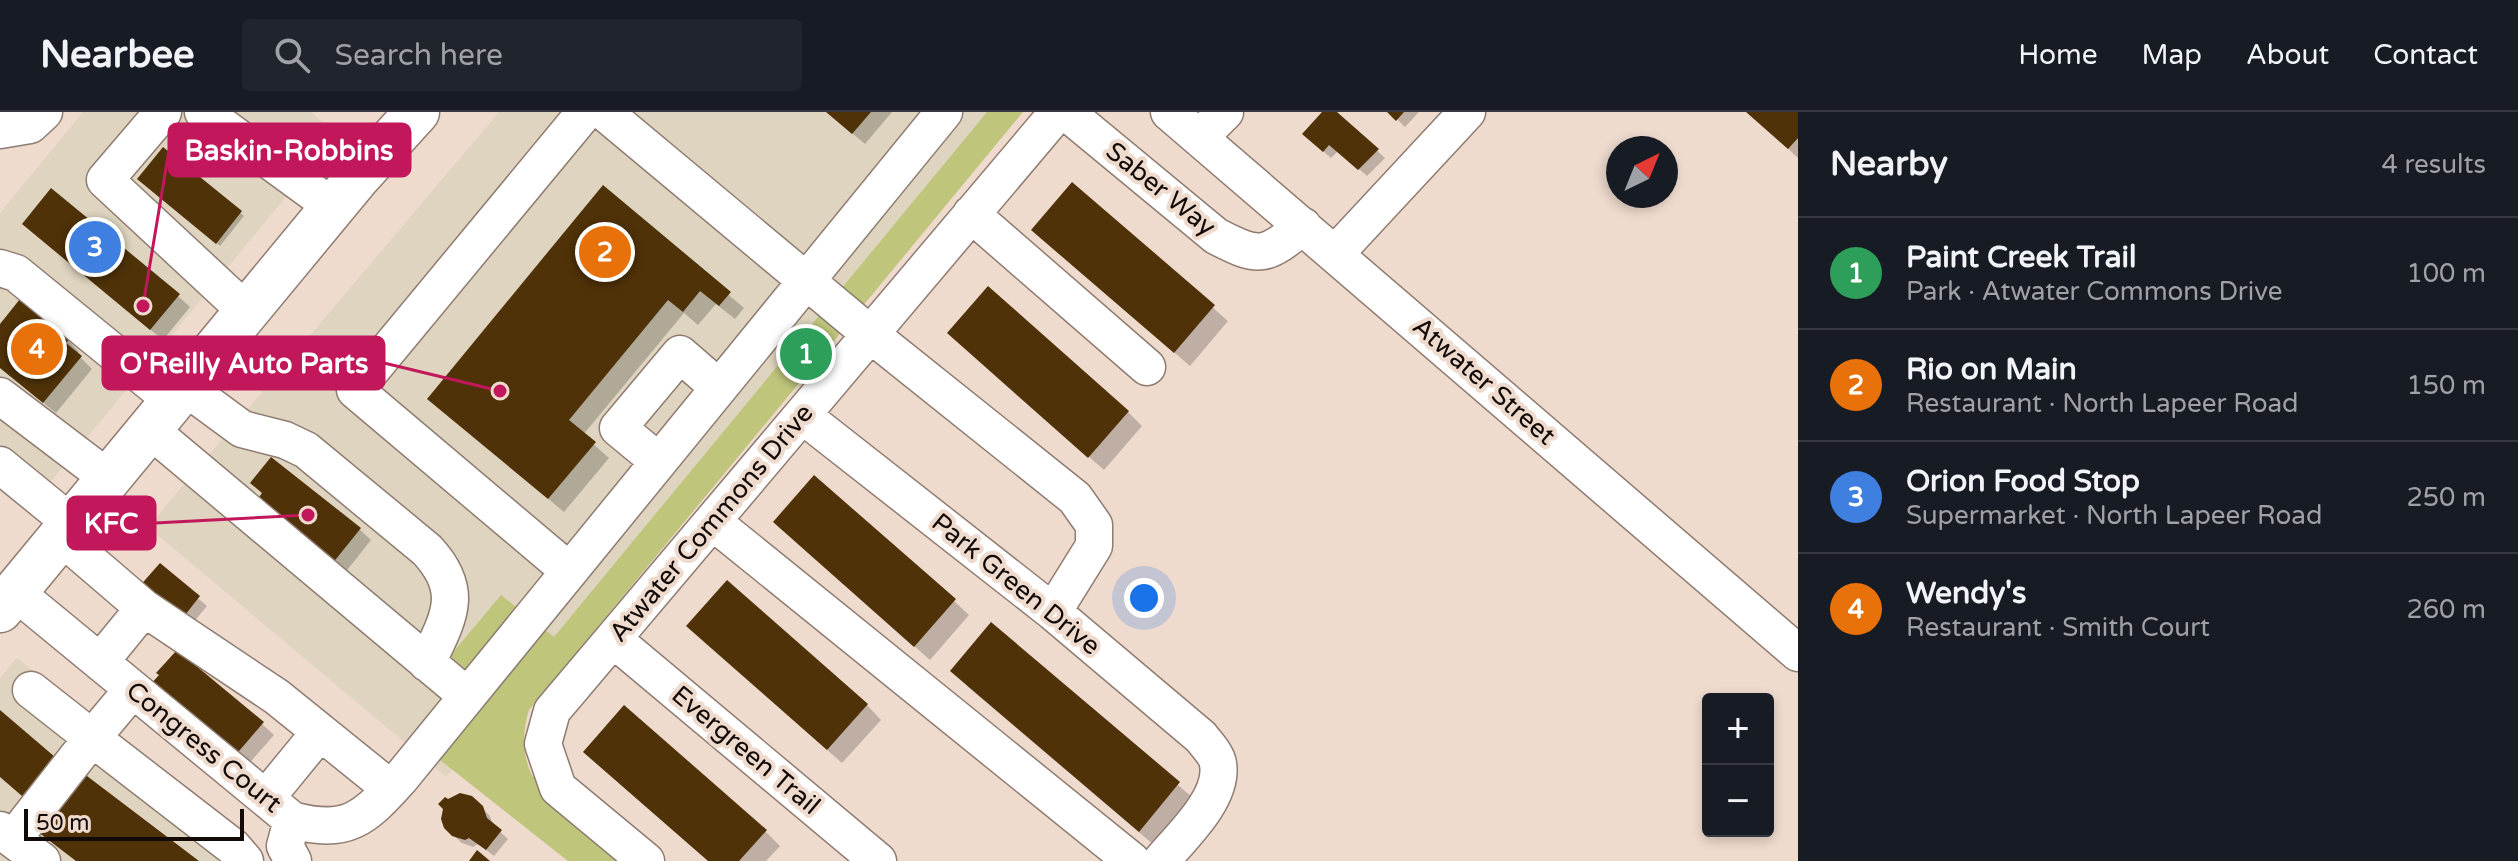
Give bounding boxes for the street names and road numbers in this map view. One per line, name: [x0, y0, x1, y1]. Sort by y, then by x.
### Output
street label: Saber Way: [1100, 135, 1222, 243]
street label: Atwater Street: [1406, 311, 1562, 451]
street label: Atwater Commons Drive: [603, 398, 819, 648]
street label: Park Green Drive: [926, 507, 1106, 661]
street label: Congress Court: [120, 675, 288, 819]
street label: Evergreen Trail: [666, 679, 826, 821]

